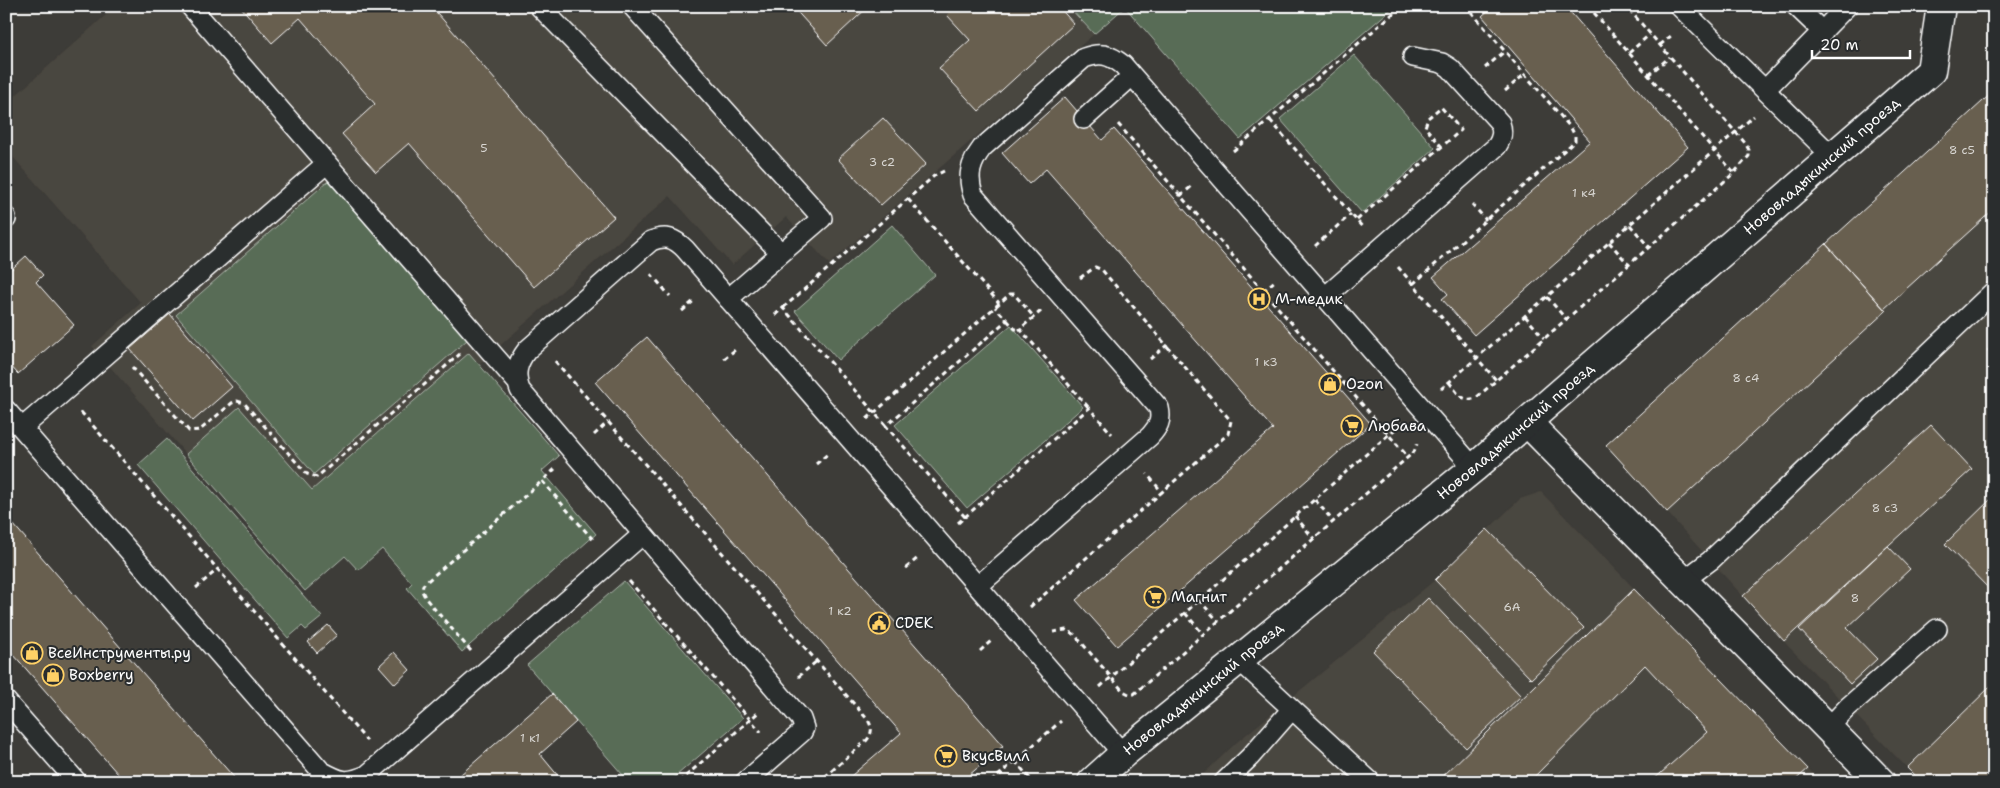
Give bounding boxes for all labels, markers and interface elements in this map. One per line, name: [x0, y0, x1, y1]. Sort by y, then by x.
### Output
scale bar: [1812, 28, 1910, 60]
text: 20 m: [1820, 35, 1859, 55]
street label: Нововладыкинский проезд: [1739, 92, 1904, 239]
house number: 5: [480, 140, 488, 156]
house number: 8 с5: [1949, 142, 1975, 158]
house number: 3 с2: [869, 154, 895, 170]
house number: 1 к4: [1572, 185, 1596, 201]
hospital icon: М-медик: [1247, 287, 1271, 311]
place label: М-медик: [1275, 289, 1342, 309]
house number: 1 к3: [1254, 354, 1278, 370]
street label: Нововладыкинский проезд: [1433, 358, 1599, 504]
house number: 8 с4: [1733, 370, 1759, 386]
shop icon: Ozon: [1318, 372, 1342, 396]
place label: Ozon: [1346, 374, 1383, 394]
supermarket icon: Любава: [1340, 414, 1364, 438]
place label: Любава: [1368, 416, 1427, 436]
house number: 8 с3: [1872, 500, 1898, 516]
supermarket icon: Магнит: [1143, 585, 1167, 609]
place label: Магнит: [1171, 587, 1227, 607]
house number: 8: [1851, 590, 1859, 606]
house number: 6А: [1503, 599, 1521, 615]
house number: 1 к2: [828, 603, 852, 619]
public building icon: CDEK: [867, 611, 891, 635]
place label: CDEK: [895, 613, 933, 633]
street label: Нововладыкинский проезд: [1119, 617, 1288, 760]
shop icon: ВсеИнструменты.ру: [20, 641, 44, 665]
place label: ВсеИнструменты.ру: [48, 643, 191, 663]
shop icon: Boxberry: [41, 663, 65, 687]
place label: Boxberry: [69, 665, 134, 685]
house number: 1 к1: [520, 730, 540, 746]
supermarket icon: ВкусВилл: [934, 744, 958, 768]
place label: ВкусВилл: [962, 746, 1030, 766]

